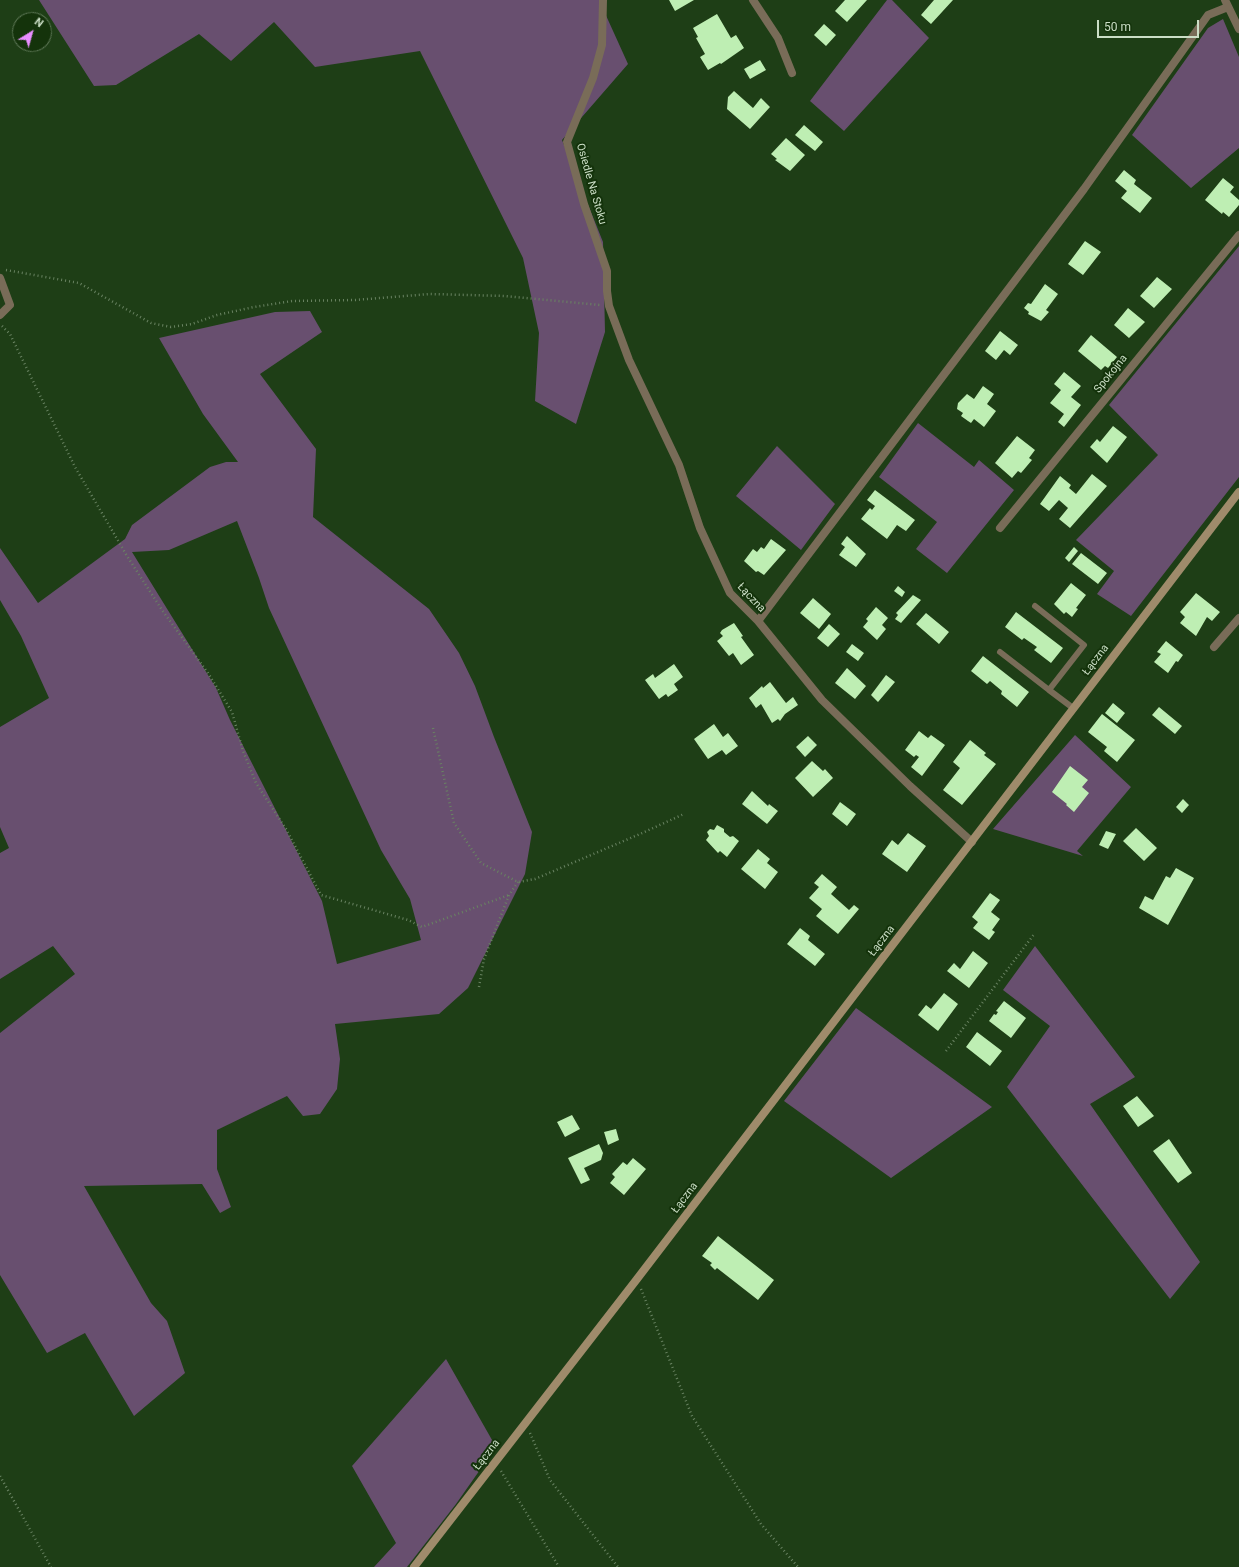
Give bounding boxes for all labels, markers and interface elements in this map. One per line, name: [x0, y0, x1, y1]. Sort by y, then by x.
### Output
north arrow: [12, 12, 52, 52]
scale bar: [1099, 12, 1201, 38]
text: N: [32, 15, 46, 30]
text: 50 m: [1104, 20, 1131, 34]
street label: Osiedle Na Stoku: [573, 142, 609, 226]
street label: Spokojna: [1092, 352, 1130, 396]
street label: Łączna: [734, 581, 768, 615]
street label: Łączna: [1080, 642, 1112, 678]
street label: Łączna: [866, 923, 898, 959]
street label: Łączna: [669, 1180, 701, 1216]
street label: Łączna: [471, 1437, 503, 1473]

